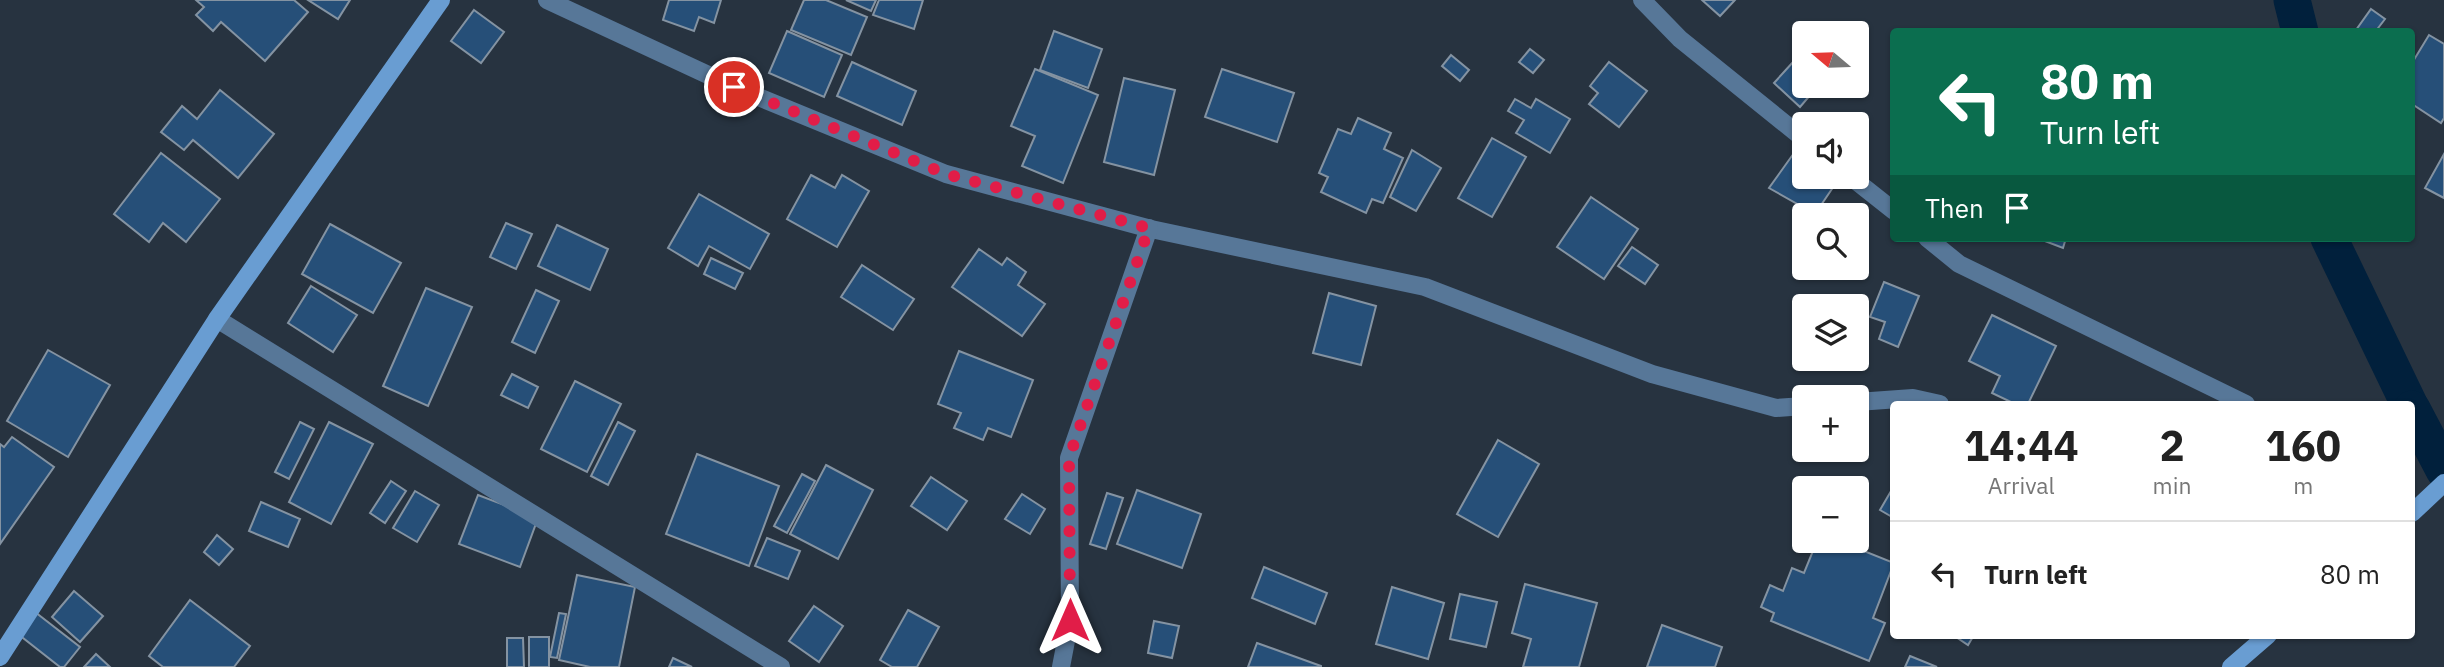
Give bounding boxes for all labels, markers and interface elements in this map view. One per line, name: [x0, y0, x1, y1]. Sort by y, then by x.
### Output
north arrow: [1792, 21, 1869, 98]
map controls: [1792, 21, 1869, 553]
text: 80 m: [2040, 49, 2154, 112]
icon: left: [1925, 56, 2016, 147]
pin: [704, 57, 764, 117]
icon: arrive: [715, 68, 753, 106]
text: Turn left: [2040, 111, 2160, 153]
button: sound: [1792, 112, 1869, 189]
icon: arrive: [1998, 189, 2036, 227]
text: Then: [1925, 191, 1984, 225]
button: search: [1792, 203, 1869, 280]
button: layers: [1792, 294, 1869, 371]
button: +: [1792, 385, 1869, 462]
text: 14:44: [1964, 418, 2079, 473]
text: 2: [2159, 418, 2185, 473]
text: 160: [2265, 418, 2341, 473]
text: Arrival: [1988, 470, 2055, 500]
text: min: [2153, 470, 2191, 500]
text: m: [2293, 470, 2313, 500]
button: −: [1792, 476, 1869, 553]
icon: left: [1925, 555, 1963, 593]
text: Turn left: [1984, 557, 2087, 591]
text: 80 m: [2320, 557, 2380, 591]
position arrow: [1033, 583, 1107, 657]

